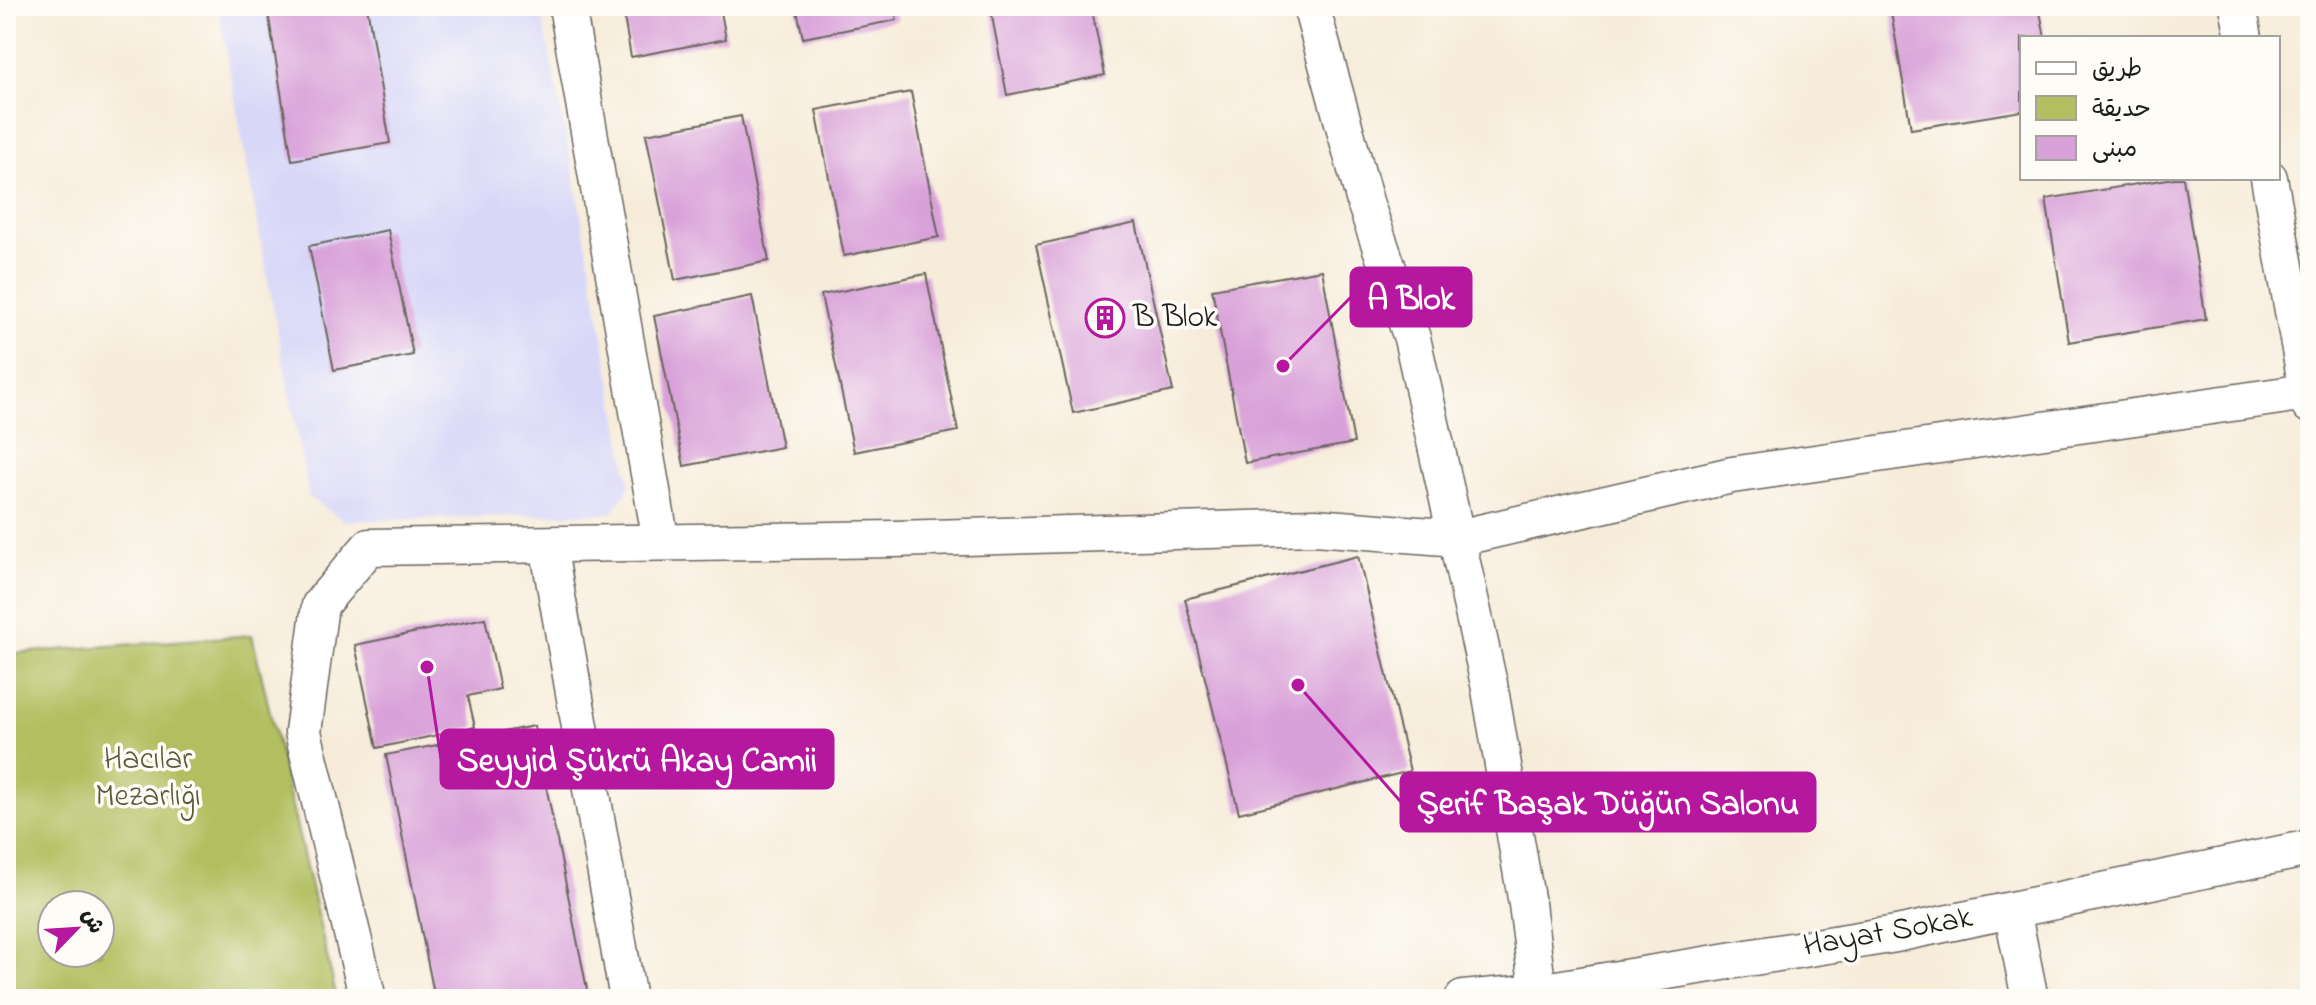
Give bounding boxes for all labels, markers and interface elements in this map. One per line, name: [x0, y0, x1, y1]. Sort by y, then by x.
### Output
legend: [2020, 36, 2280, 180]
text: طريق: [2092, 53, 2142, 88]
text: حديقة: [2092, 93, 2151, 128]
text: مبنى: [2092, 133, 2137, 168]
callout: A Blok: [1351, 268, 1471, 326]
text: A Blok: [1367, 276, 1456, 326]
place label: B Blok: [1132, 295, 1218, 342]
building icon: B Blok: [1084, 297, 1126, 339]
callout: Seyyid Şükrü Akay Camii: [441, 730, 833, 788]
park label: Hacılar Mezarlığı: [95, 737, 201, 822]
text: Seyyid Şükrü Akay Camii: [457, 738, 817, 789]
callout: Şerif Başak Düğün Salonu: [1401, 773, 1815, 831]
text: Şerif Başak Düğün Salonu: [1417, 781, 1799, 831]
north arrow: [36, 889, 116, 969]
street label: Hayat Sokak: [1800, 895, 1977, 971]
text: ش: [72, 904, 111, 940]

